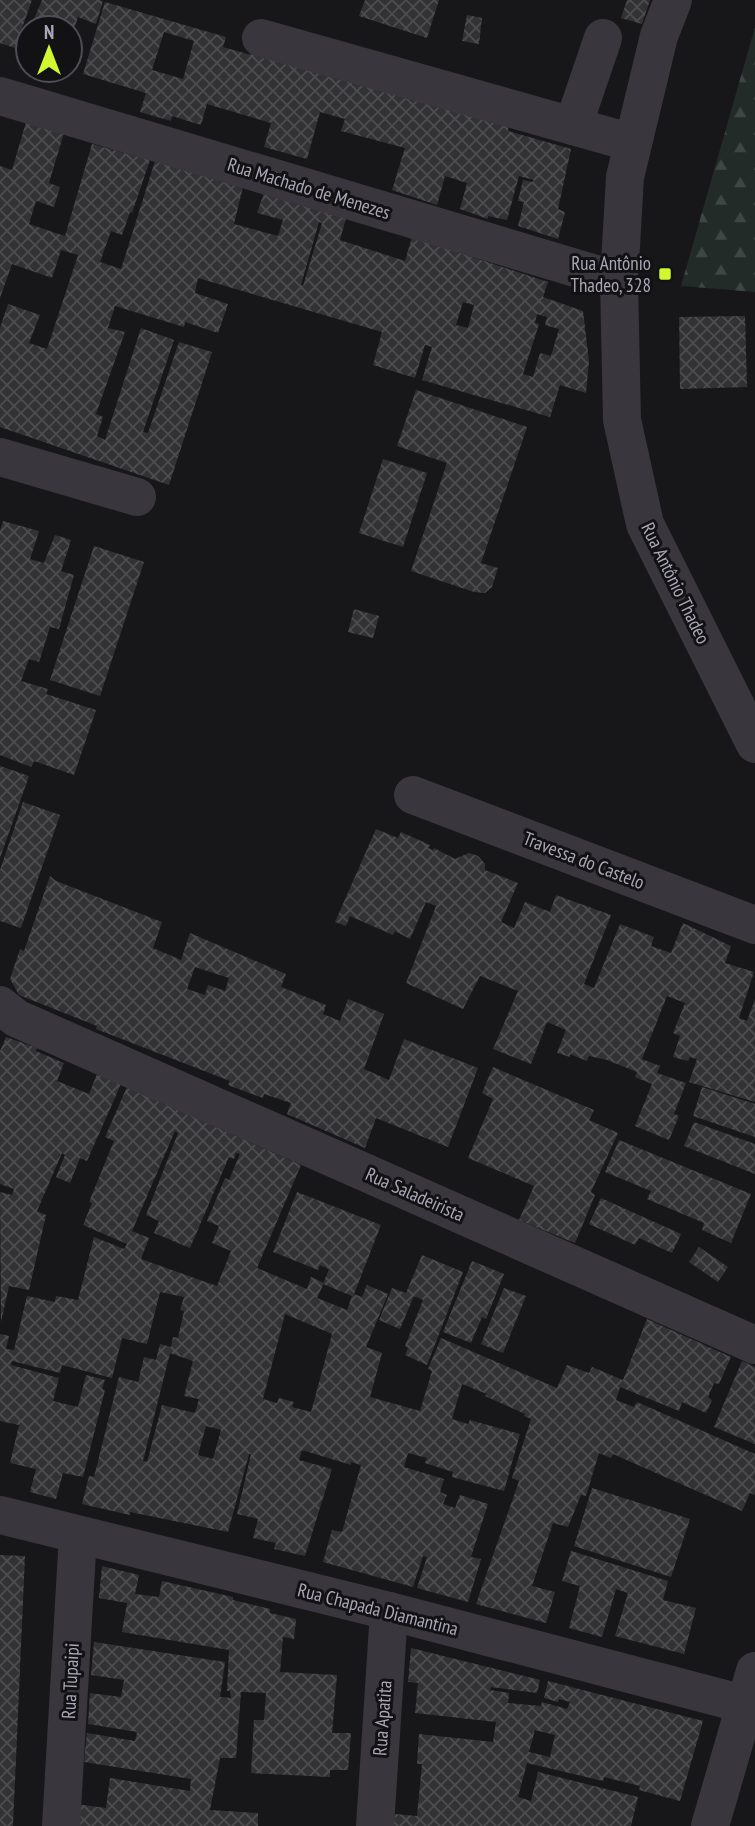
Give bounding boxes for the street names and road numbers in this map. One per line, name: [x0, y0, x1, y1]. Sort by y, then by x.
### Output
street label: Rua Machado de Menezes: [225, 152, 393, 224]
street label: Rua Antônio Thadeo: [636, 518, 716, 648]
street label: Travessa do Castelo: [520, 826, 648, 894]
street label: Rua Saladeirista: [362, 1162, 468, 1226]
street label: Rua Chapada Diamantina: [295, 1577, 461, 1641]
street label: Rua Tupaipi: [56, 1642, 84, 1720]
street label: Rua Apatita: [367, 1679, 397, 1757]

